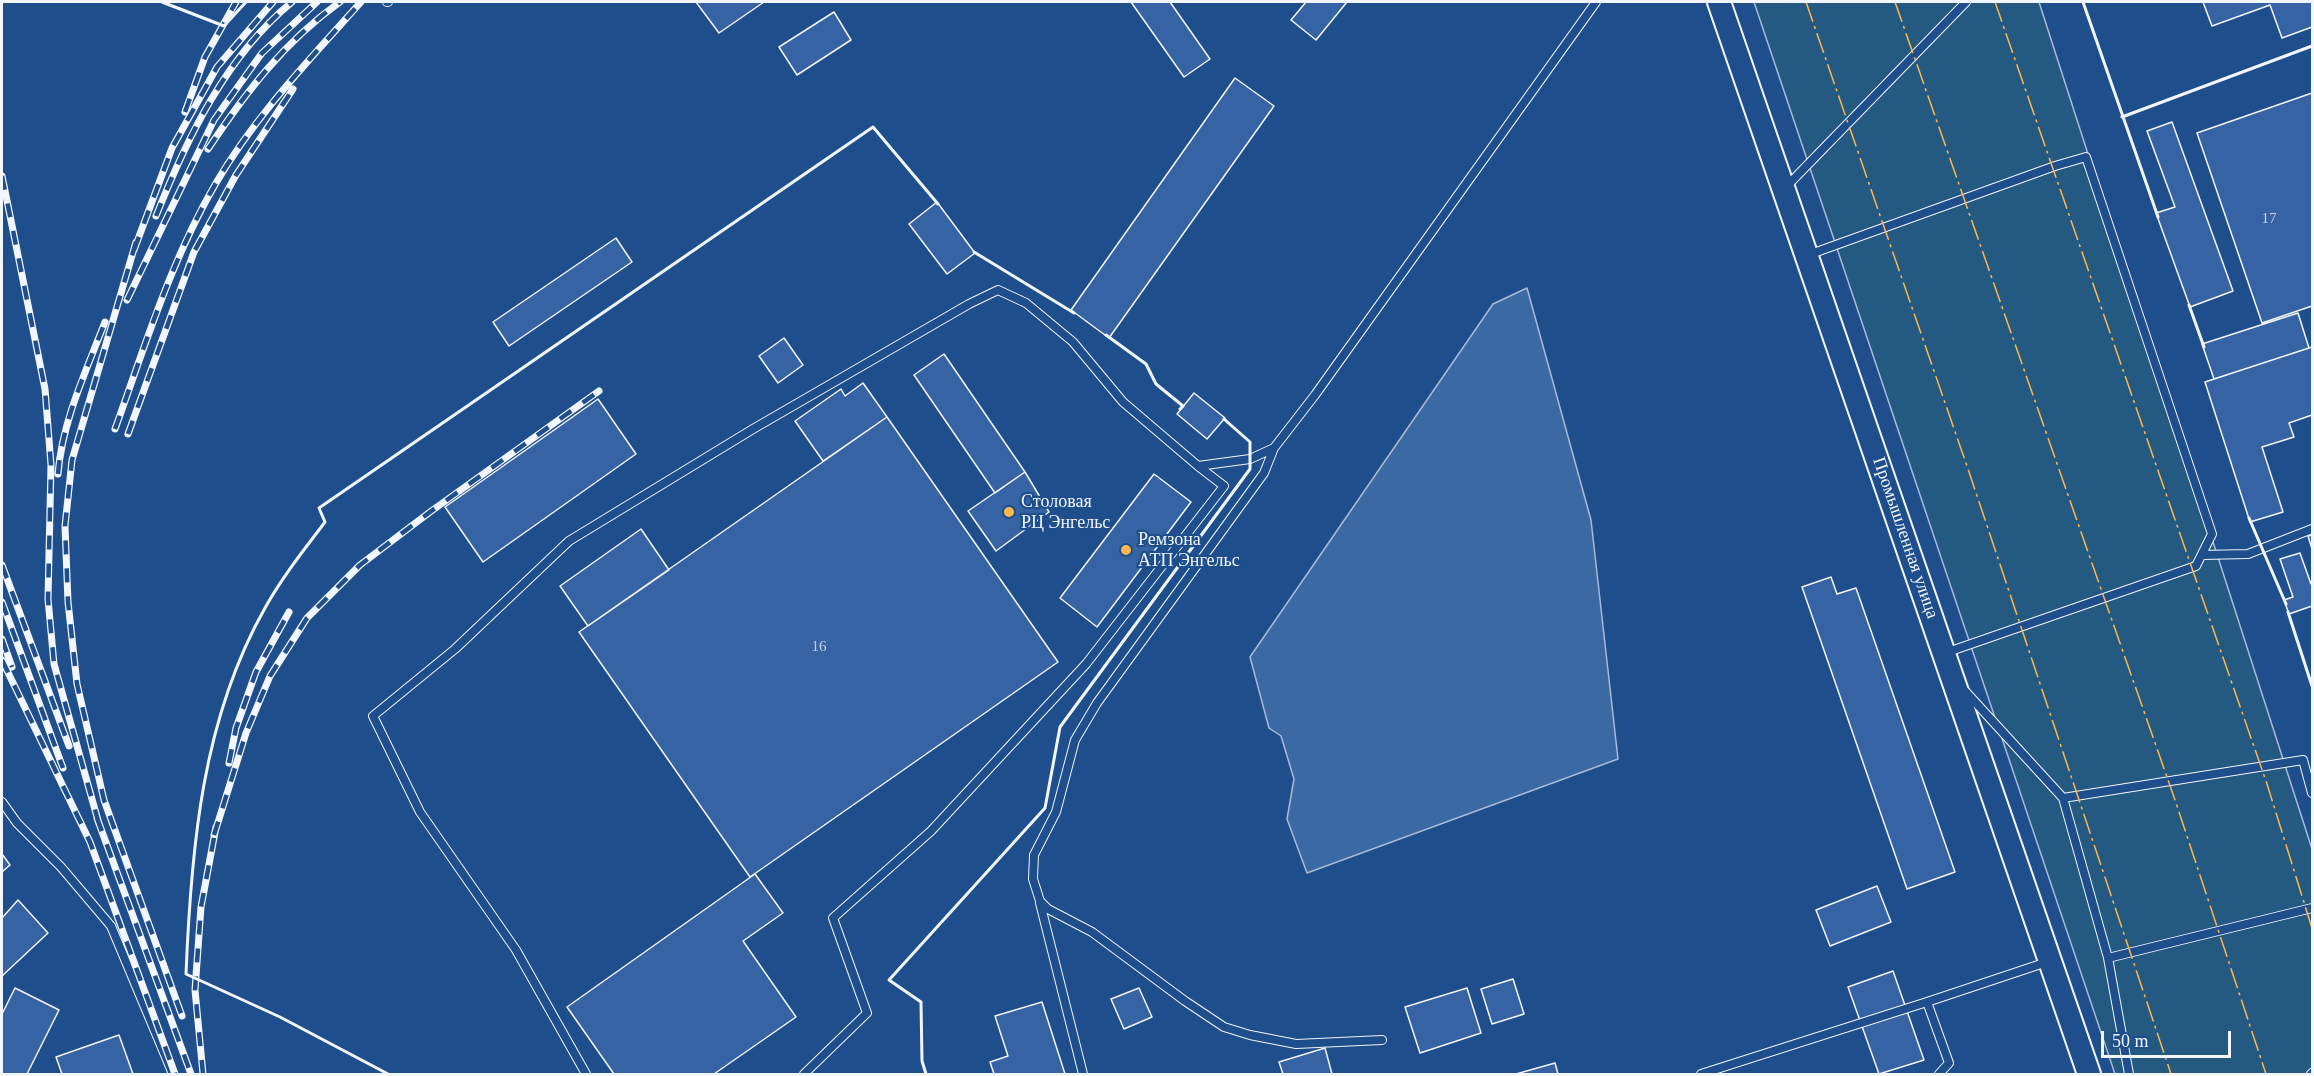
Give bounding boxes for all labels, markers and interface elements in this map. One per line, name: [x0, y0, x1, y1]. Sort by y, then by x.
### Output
house number: 17: [2262, 210, 2276, 228]
street label: Промышленная улица: [1867, 454, 1943, 622]
place label: Столовая РЦ Энгельс: [1021, 491, 1110, 534]
marker: Столовая РЦ Энгельс: [1002, 505, 1016, 519]
place label: Ремзона АТП Энгельс: [1138, 529, 1240, 572]
marker: Ремзона АТП Энгельс: [1119, 543, 1133, 557]
house number: 16: [812, 638, 826, 656]
scale bar: [2104, 1019, 2234, 1057]
text: 50 m: [2112, 1031, 2149, 1051]

